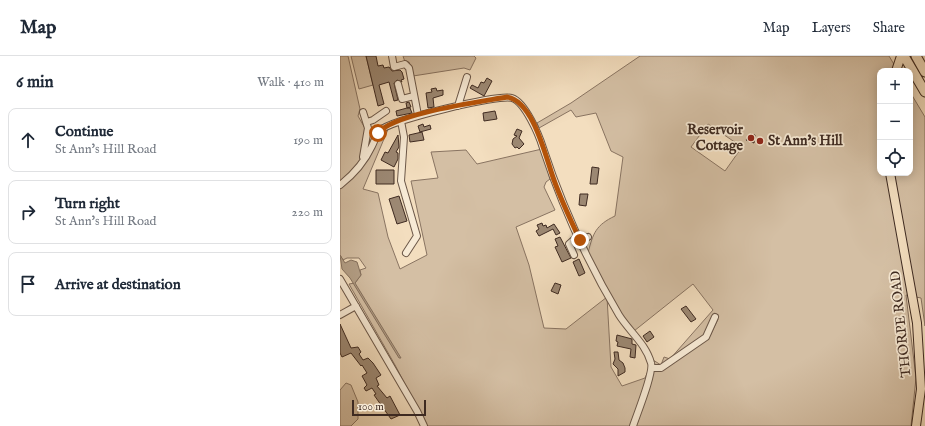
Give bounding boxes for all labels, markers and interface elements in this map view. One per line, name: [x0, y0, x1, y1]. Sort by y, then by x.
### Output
text: Map: [20, 16, 56, 40]
text: Map: [763, 19, 790, 37]
text: Layers: [812, 19, 851, 37]
text: Share: [873, 19, 905, 37]
map controls: [877, 68, 913, 176]
button: +: [877, 68, 913, 104]
text: 6 min: [16, 72, 54, 93]
text: Walk · 410 m: [257, 74, 324, 91]
button: −: [877, 104, 913, 140]
place label: Reservoir Cottage: [687, 121, 744, 155]
text: Continue: [55, 122, 113, 141]
route start: [369, 124, 387, 142]
icon: ahead: [17, 129, 39, 151]
text: 190 m: [293, 132, 323, 149]
place label: St Ann's Hill: [768, 132, 844, 150]
marker: Reservoir Cottage: [746, 133, 756, 143]
marker: St Ann's Hill: [755, 136, 765, 146]
button: locate: [877, 140, 913, 176]
text: St Ann's Hill Road: [55, 141, 157, 158]
text: Turn right: [55, 194, 120, 213]
icon: right: [17, 201, 39, 223]
text: 220 m: [292, 204, 323, 221]
text: St Ann's Hill Road: [55, 213, 157, 230]
route end: [571, 231, 589, 249]
street label: THORPE ROAD: [886, 270, 916, 378]
icon: arrive: [17, 273, 39, 295]
text: Arrive at destination: [55, 275, 181, 294]
scale bar: [352, 398, 426, 417]
text: 100 m: [358, 400, 384, 414]

